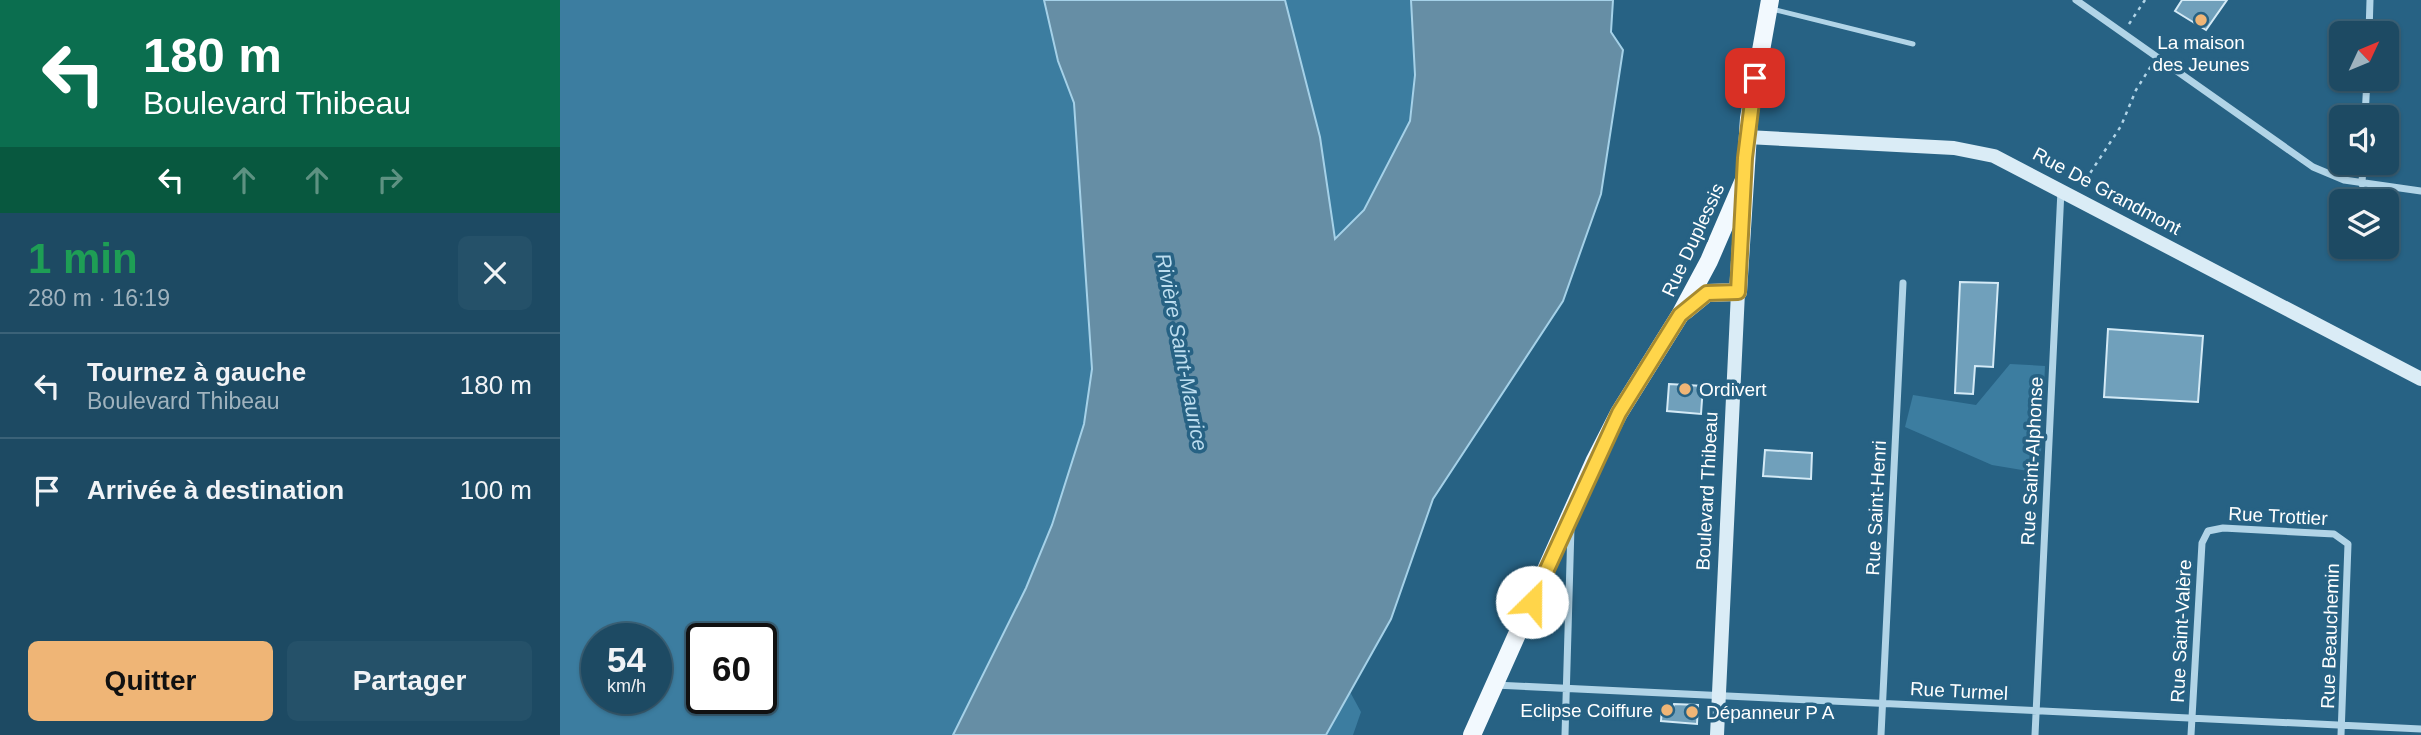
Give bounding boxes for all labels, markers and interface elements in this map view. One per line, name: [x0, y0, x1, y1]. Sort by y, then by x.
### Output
marker: La maison des Jeunes: [2193, 12, 2209, 28]
north arrow: [2329, 21, 2399, 91]
map controls: [2329, 21, 2399, 259]
icon: left: [28, 28, 119, 119]
text: 180 m: [143, 28, 282, 82]
place label: La maison des Jeunes: [2152, 32, 2250, 75]
pin: [1725, 48, 1785, 108]
icon: arrive: [1736, 59, 1774, 97]
text: Boulevard Thibeau: [143, 85, 411, 121]
button: sound: [2329, 105, 2399, 175]
street label: Rue De Grandmont: [2029, 143, 2185, 239]
icon: left: [152, 161, 190, 199]
icon: ahead: [225, 161, 263, 199]
icon: ahead: [298, 161, 336, 199]
icon: right: [371, 161, 409, 199]
street label: Rue Duplessis: [1658, 180, 1728, 300]
button: layers: [2329, 189, 2399, 259]
text: 1 min: [28, 235, 138, 282]
button: close: [458, 236, 532, 310]
water label: Rivière Saint-Maurice: [1152, 251, 1212, 453]
text: 280 m · 16:19: [28, 285, 170, 311]
text: Tournez à gauche: [87, 357, 306, 387]
icon: left: [28, 367, 66, 405]
text: 180 m: [460, 370, 532, 400]
street label: Rue Saint-Alphonse: [2017, 376, 2047, 546]
place label: Ordivert: [1699, 379, 1767, 400]
marker: Ordivert: [1677, 381, 1693, 397]
text: Boulevard Thibeau: [87, 388, 280, 414]
street label: Boulevard Thibeau: [1692, 411, 1722, 571]
street label: Rue Saint-Henri: [1862, 440, 1890, 576]
icon: arrive: [28, 472, 66, 510]
text: Arrivée à destination: [87, 475, 344, 505]
text: 100 m: [460, 475, 532, 505]
street label: Rue Trottier: [2228, 503, 2329, 529]
street label: Rue Saint-Valère: [2167, 559, 2195, 703]
street label: Rue Beauchemin: [2317, 563, 2343, 709]
position arrow: [1495, 565, 1569, 639]
speed limit sign: 60: [686, 623, 777, 714]
text: 54: [607, 640, 646, 679]
button: Quitter: [28, 641, 273, 721]
button: Partager: [287, 641, 532, 721]
text: km/h: [607, 676, 646, 696]
street label: Rue Turmel: [1909, 678, 2009, 704]
place label: Eclipse Coiffure: [1520, 700, 1653, 721]
marker: Eclipse Coiffure: [1659, 702, 1675, 718]
place label: Dépanneur P A: [1706, 702, 1835, 723]
marker: Dépanneur P A: [1684, 704, 1700, 720]

